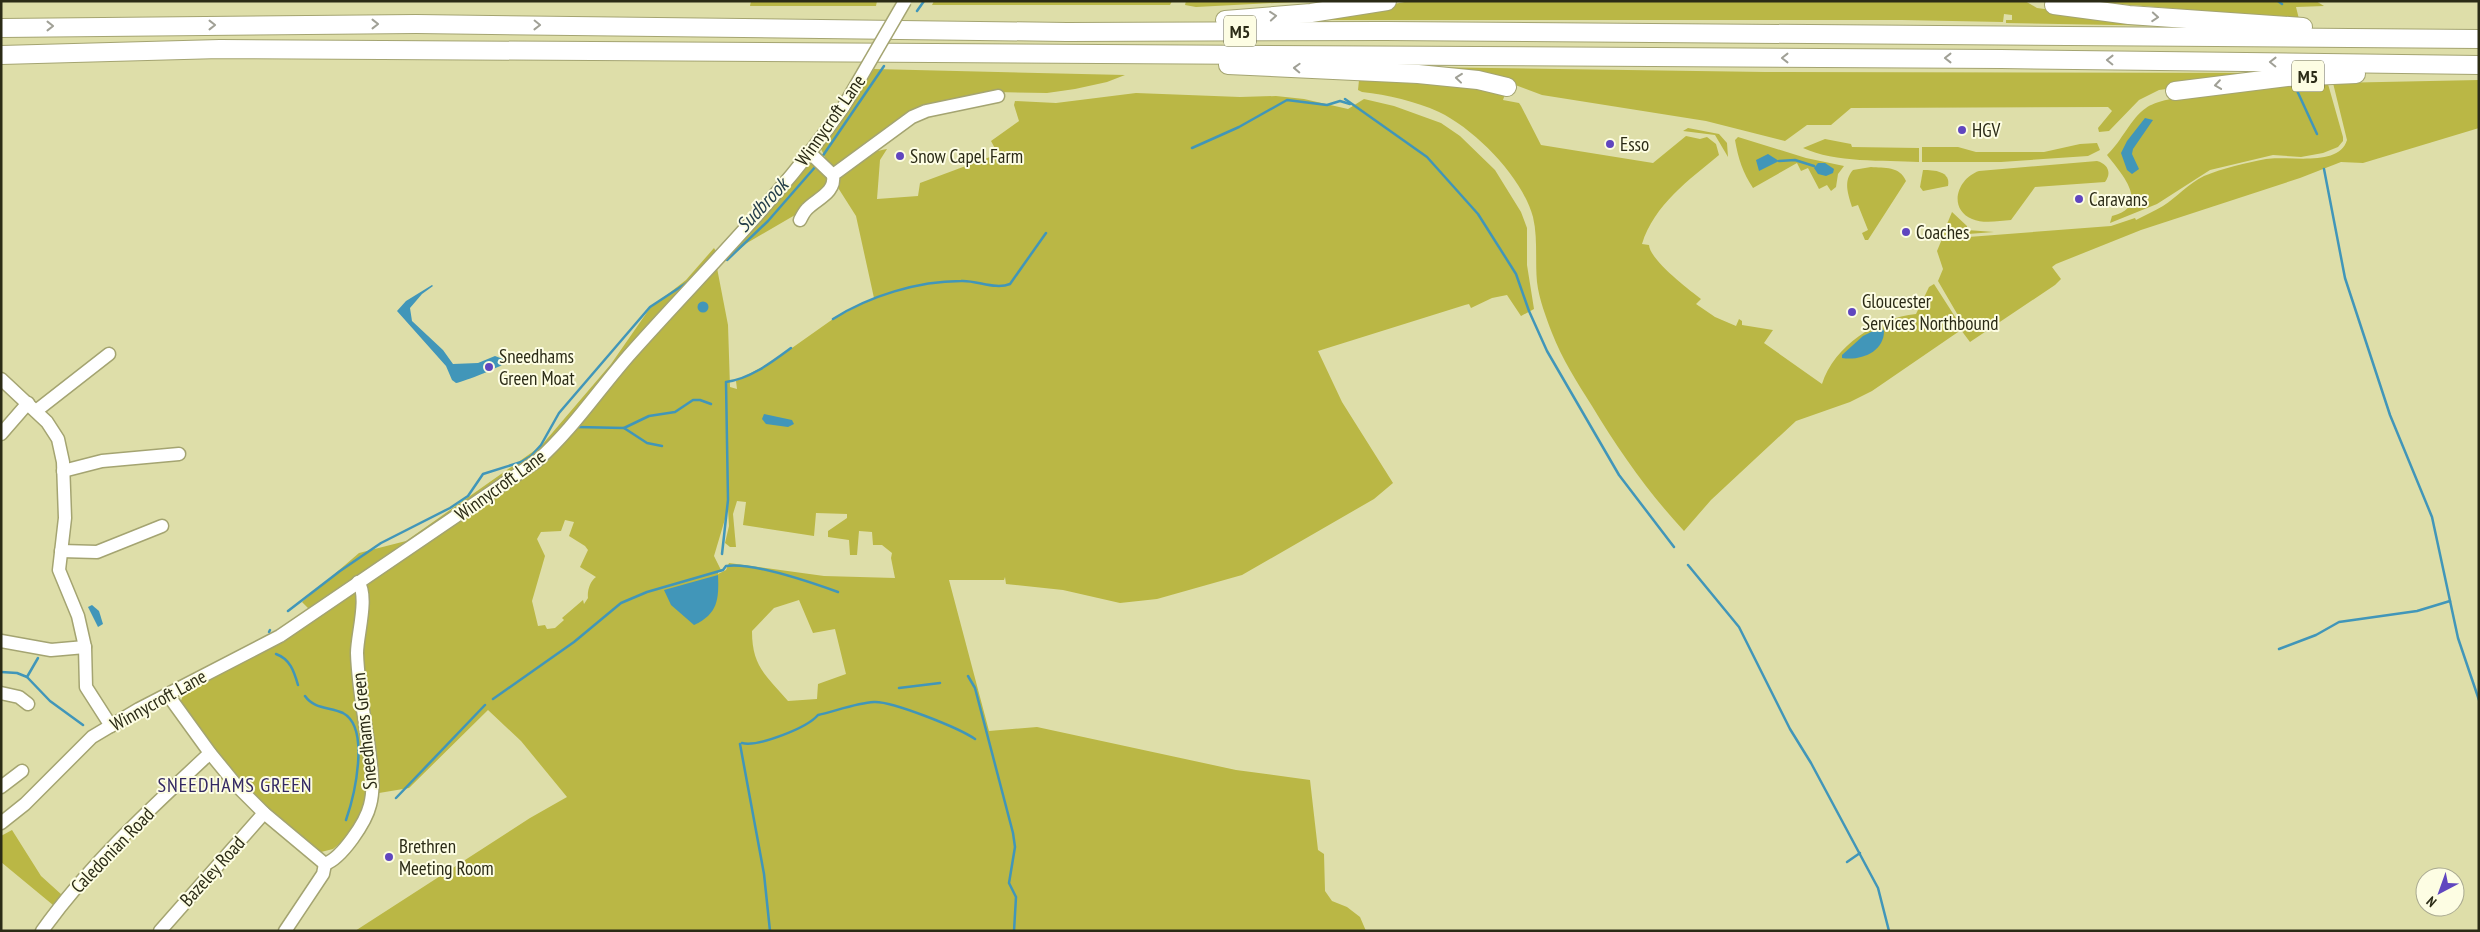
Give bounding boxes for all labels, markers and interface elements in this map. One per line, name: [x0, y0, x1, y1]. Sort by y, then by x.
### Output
one-way arrow: [1269, 11, 1277, 22]
one-way arrow: [2151, 12, 2159, 23]
road number: M5: [1224, 16, 1256, 46]
one-way arrow: [372, 19, 379, 29]
one-way arrow: [209, 20, 217, 30]
one-way arrow: [534, 20, 542, 30]
one-way arrow: [46, 21, 54, 31]
one-way arrow: [1781, 53, 1788, 63]
one-way arrow: [1943, 53, 1951, 63]
one-way arrow: [2106, 55, 2114, 65]
one-way arrow: [2268, 57, 2276, 67]
road number: M5: [2292, 60, 2324, 92]
one-way arrow: [1292, 62, 1300, 73]
street label: Winnycroft Lane: [790, 70, 870, 170]
one-way arrow: [1454, 73, 1462, 84]
one-way arrow: [2214, 79, 2222, 90]
place label: HGV: [1972, 118, 2001, 142]
marker: HGV: [1956, 124, 1968, 136]
place label: Esso: [1620, 132, 1649, 156]
marker: Esso: [1604, 138, 1616, 150]
place label: Snow Capel Farm: [910, 144, 1023, 168]
marker: Snow Capel Farm: [894, 150, 906, 162]
water label: Sudbrook: [730, 171, 795, 238]
place label: Caravans: [2089, 187, 2148, 211]
marker: Caravans: [2073, 193, 2085, 205]
place label: Coaches: [1916, 220, 1969, 244]
marker: Coaches: [1900, 226, 1912, 238]
place label: Gloucester Services Northbound: [1862, 289, 1998, 335]
marker: Gloucester Services Northbound: [1846, 306, 1858, 318]
place label: Sneedhams Green Moat: [499, 344, 575, 390]
marker: Sneedhams Green Moat: [483, 361, 495, 373]
street label: Winnycroft Lane: [450, 444, 550, 526]
street label: Winnycroft Lane: [106, 664, 210, 736]
street label: Sneedhams Green: [346, 671, 382, 791]
district label: SNEEDHAMS GREEN: [157, 772, 313, 798]
street label: Caledonian Road: [65, 802, 159, 898]
street label: Bazeley Road: [174, 831, 250, 911]
place label: Brethren Meeting Room: [399, 834, 494, 880]
marker: Brethren Meeting Room: [383, 851, 395, 863]
north arrow: [2415, 867, 2465, 917]
text: N: [2423, 893, 2440, 911]

